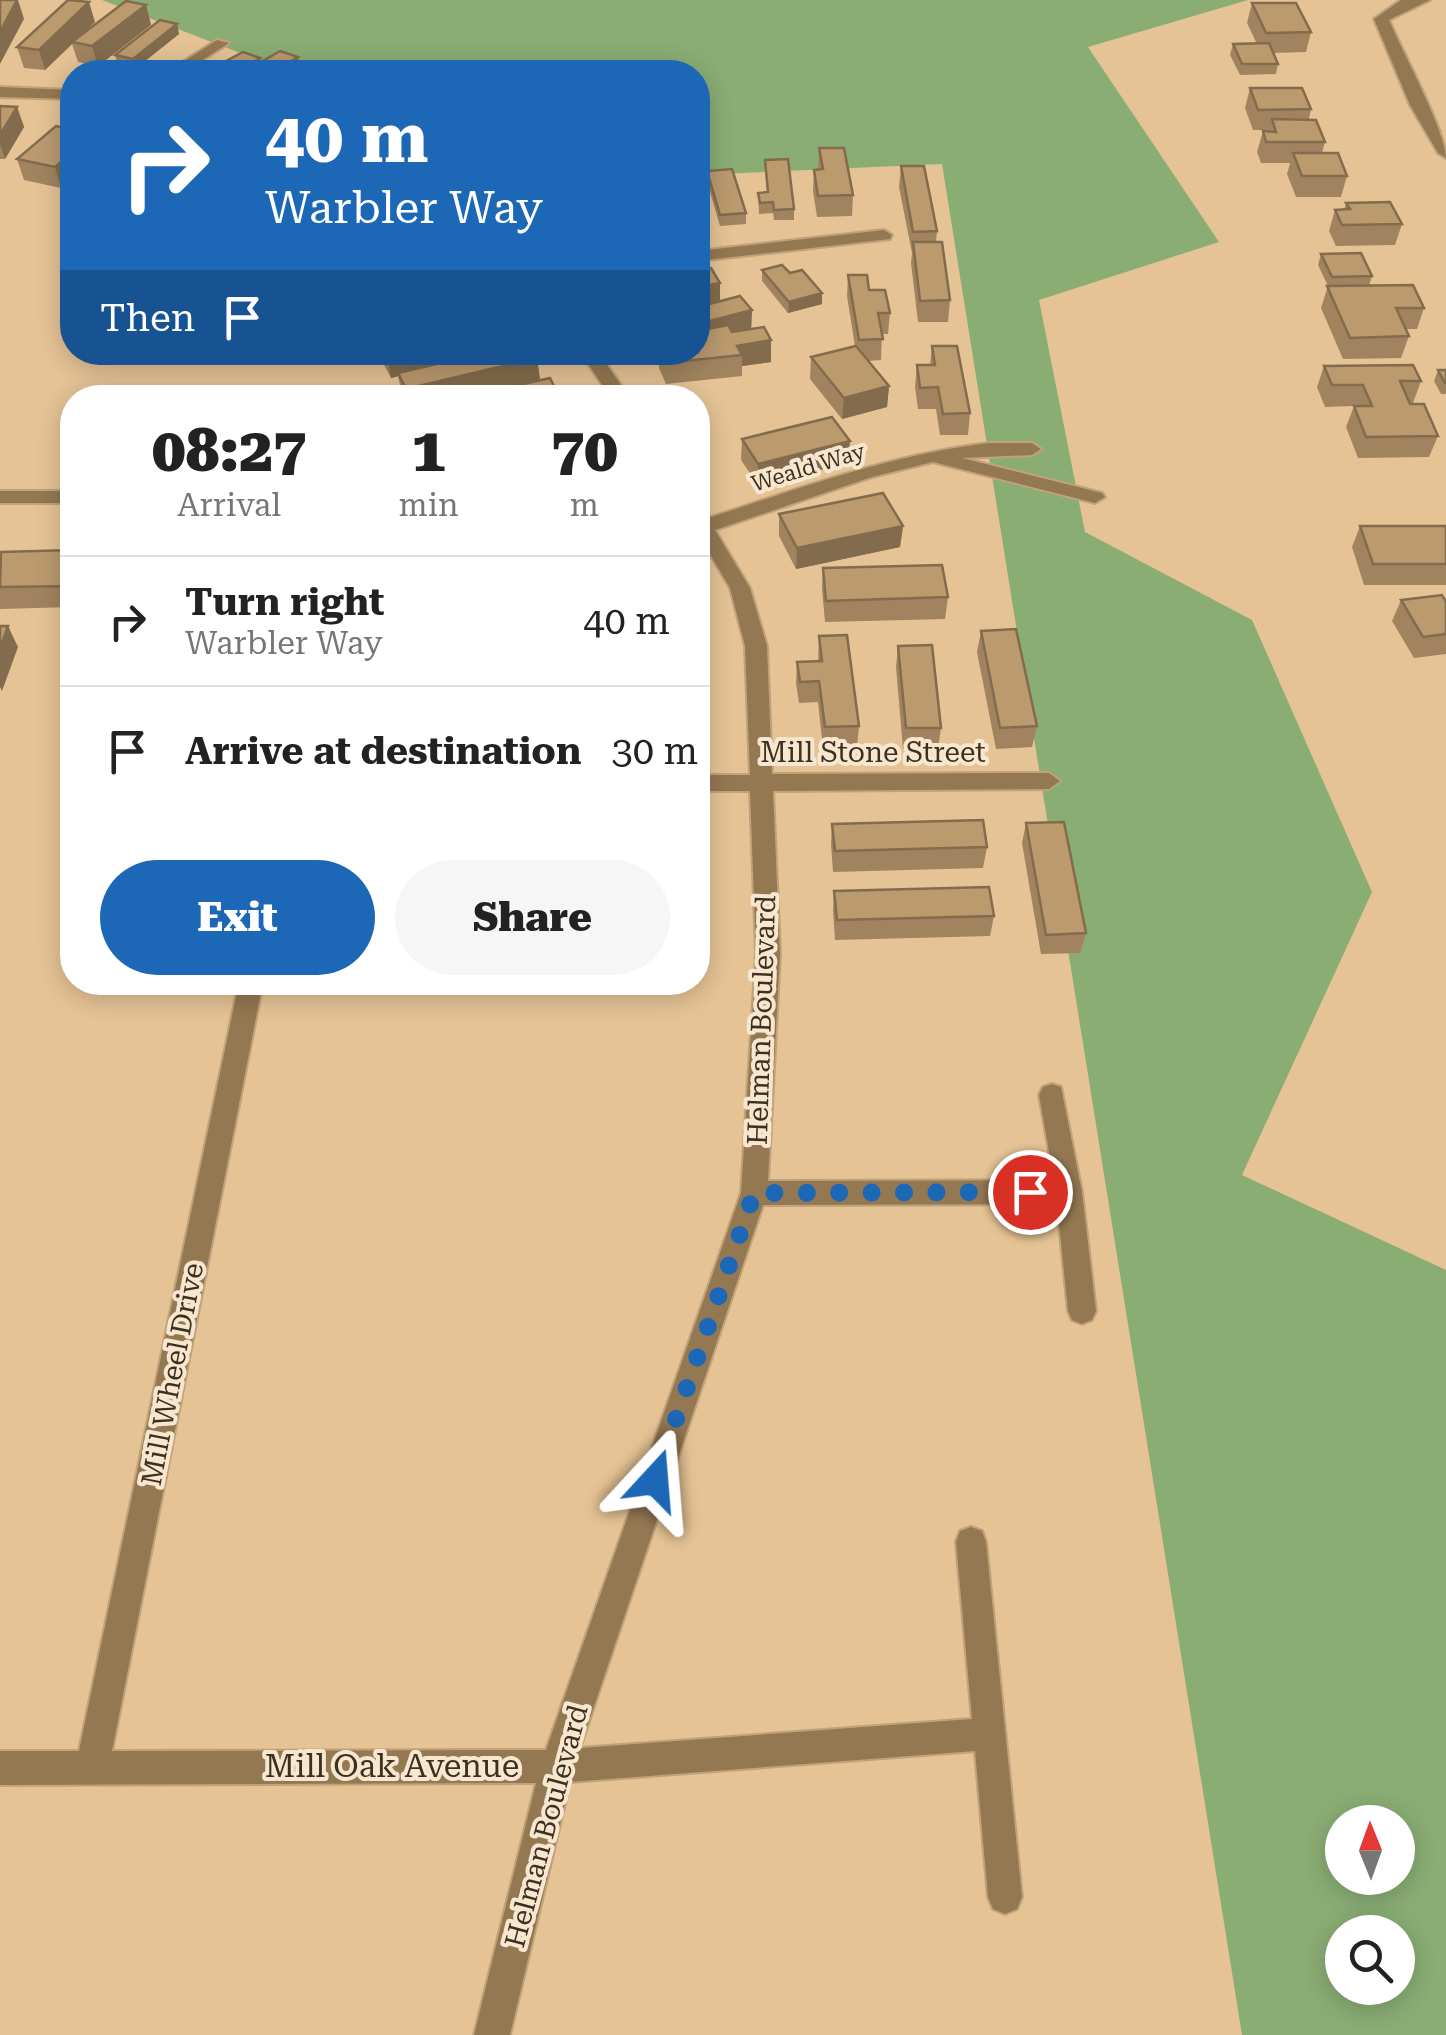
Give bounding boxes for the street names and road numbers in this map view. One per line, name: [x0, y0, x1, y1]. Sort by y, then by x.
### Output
street label: Weald Way: [748, 438, 868, 497]
street label: Mill Stone Street: [760, 736, 986, 769]
street label: Helman Boulevard: [741, 895, 782, 1145]
street label: Mill Wheel Drive: [135, 1260, 210, 1488]
street label: Helman Boulevard: [498, 1701, 595, 1951]
street label: Mill Oak Avenue: [265, 1747, 519, 1785]

